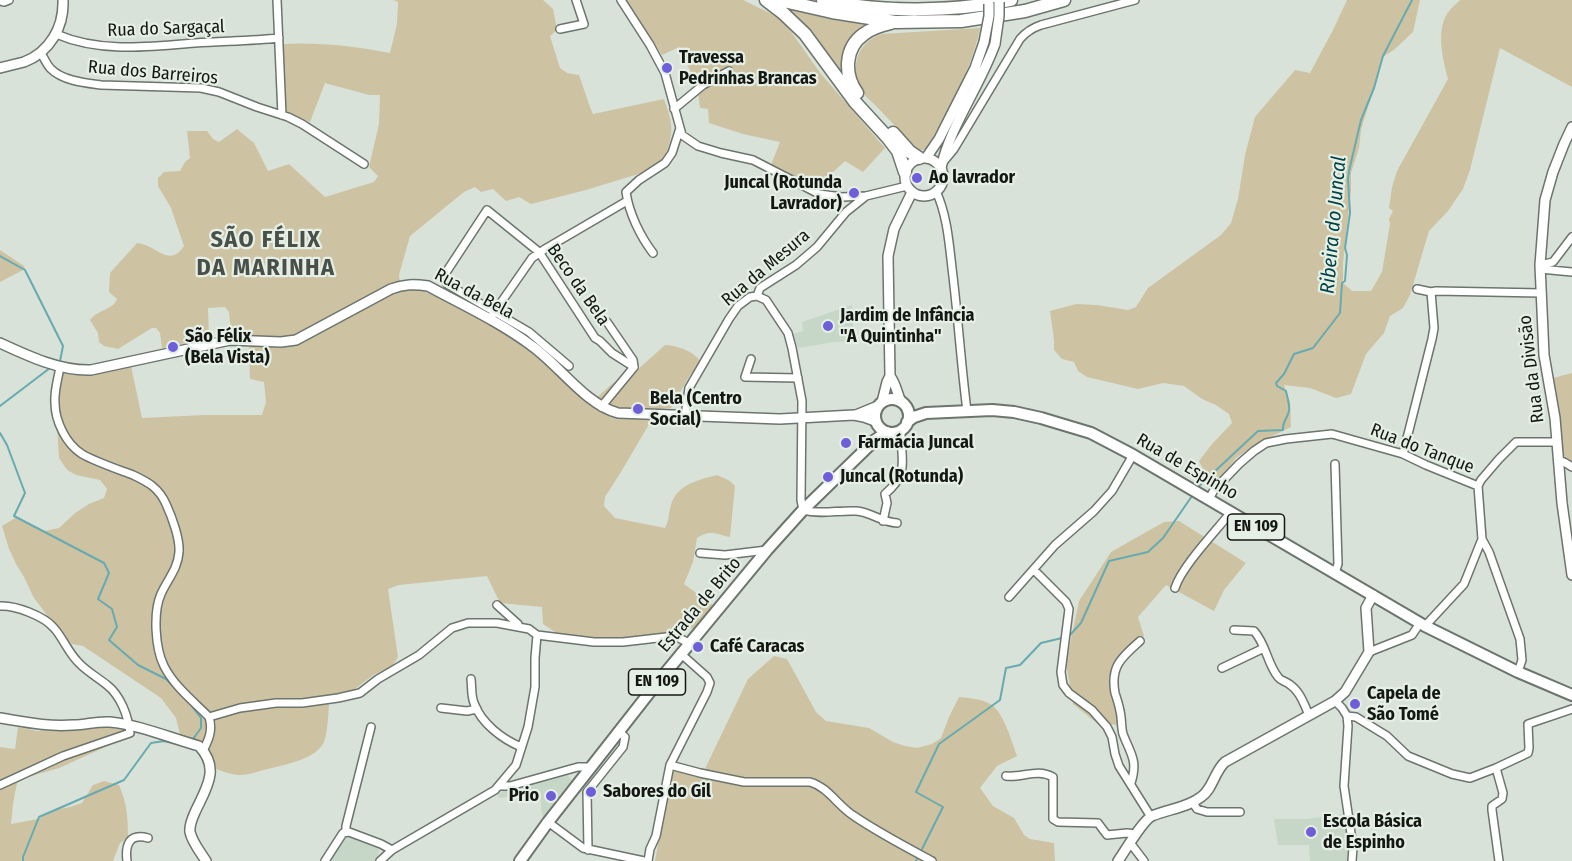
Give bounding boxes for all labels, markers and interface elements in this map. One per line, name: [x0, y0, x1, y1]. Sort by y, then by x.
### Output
street label: Rua do Sargaçal: [107, 16, 225, 42]
place label: Travessa Pedrinhas Brancas: [679, 47, 817, 90]
street label: Rua dos Barreiros: [87, 57, 219, 89]
marker: Travessa Pedrinhas Brancas: [660, 61, 674, 75]
water label: Ribeira do Juncal: [1316, 155, 1352, 295]
place label: Ao lavrador: [929, 167, 1015, 189]
marker: Ao lavrador: [910, 171, 924, 185]
place label: Juncal (Rotunda Lavrador): [724, 172, 842, 214]
marker: Juncal (Rotunda Lavrador): [847, 186, 861, 200]
street label: Rua da Mesura: [718, 225, 814, 311]
district label: SÃO FÉLIX DA MARINHA: [196, 226, 336, 282]
street label: Beco da Bela: [542, 240, 614, 330]
street label: Rua da Bela: [430, 264, 518, 324]
place label: Jardim de Infância "A Quintinha": [840, 305, 975, 348]
street label: Rua da Divisão: [1515, 314, 1549, 424]
marker: Jardim de Infância "A Quintinha": [821, 319, 835, 333]
place label: São Félix (Bela Vista): [185, 326, 270, 368]
marker: São Félix (Bela Vista): [166, 340, 180, 354]
place label: Bela (Centro Social): [650, 388, 742, 430]
marker: Bela (Centro Social): [631, 402, 645, 416]
street label: Rua do Tanque: [1367, 419, 1477, 479]
street label: Rua de Espinho: [1132, 429, 1242, 505]
place label: Farmácia Juncal: [858, 432, 974, 454]
marker: Farmácia Juncal: [839, 436, 853, 450]
place label: Juncal (Rotunda): [840, 466, 963, 488]
marker: Juncal (Rotunda): [821, 470, 835, 484]
road number: EN 109: [1228, 514, 1284, 540]
street label: Estrada de Brito: [654, 553, 746, 657]
place label: Café Caracas: [710, 636, 804, 658]
marker: Café Caracas: [691, 640, 705, 654]
road number: EN 109: [628, 669, 686, 695]
place label: Capela de São Tomé: [1367, 683, 1441, 726]
marker: Capela de São Tomé: [1348, 697, 1362, 711]
place label: Sabores do Gil: [603, 781, 711, 803]
place label: Prio: [509, 785, 539, 807]
marker: Sabores do Gil: [584, 785, 598, 799]
marker: Prio: [544, 789, 558, 803]
place label: Escola Básica de Espinho: [1323, 811, 1422, 854]
marker: Escola Básica de Espinho: [1304, 825, 1318, 839]

